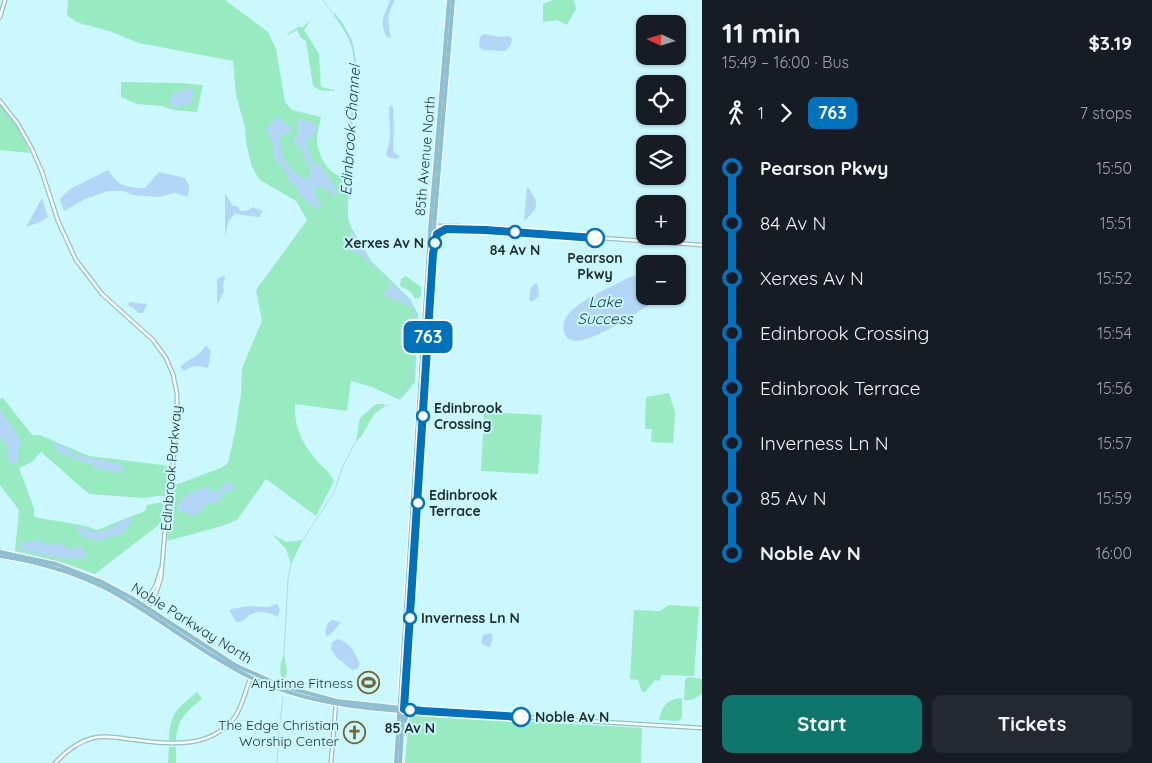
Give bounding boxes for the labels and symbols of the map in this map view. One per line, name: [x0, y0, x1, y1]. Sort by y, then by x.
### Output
north arrow: [636, 15, 686, 65]
water label: Edinbrook Channel: [336, 63, 364, 196]
street label: 85th Avenue North: [411, 95, 439, 217]
marker: 84 Av N: [508, 225, 522, 239]
marker: Pearson Pkwy: [585, 228, 605, 248]
place label: Xerxes Av N: [344, 234, 424, 252]
marker: Xerxes Av N: [428, 236, 442, 250]
place label: 84 Av N: [490, 241, 540, 259]
place label: Pearson Pkwy: [567, 249, 623, 283]
water label: Lake Success: [577, 292, 633, 328]
line badge: 763: [399, 321, 457, 353]
place label: Edinbrook Crossing: [434, 399, 502, 433]
street label: Edinbrook Parkway: [157, 405, 185, 531]
marker: Edinbrook Crossing: [416, 409, 430, 423]
place label: Edinbrook Terrace: [429, 486, 497, 520]
marker: Edinbrook Terrace: [411, 496, 425, 510]
street label: Noble Parkway North: [128, 578, 256, 668]
place label: Inverness Ln N: [421, 609, 520, 627]
marker: Inverness Ln N: [403, 611, 417, 625]
sports icon: Anytime Fitness: [357, 671, 381, 695]
place label: Anytime Fitness: [251, 674, 353, 692]
marker: 85 Av N: [403, 703, 417, 717]
marker: Noble Av N: [511, 707, 531, 727]
place label: Noble Av N: [535, 708, 609, 726]
place label: The Edge Christian Worship Center: [218, 716, 340, 750]
place label: 85 Av N: [385, 719, 435, 737]
church icon: The Edge Christian Worship Center: [343, 721, 367, 745]

